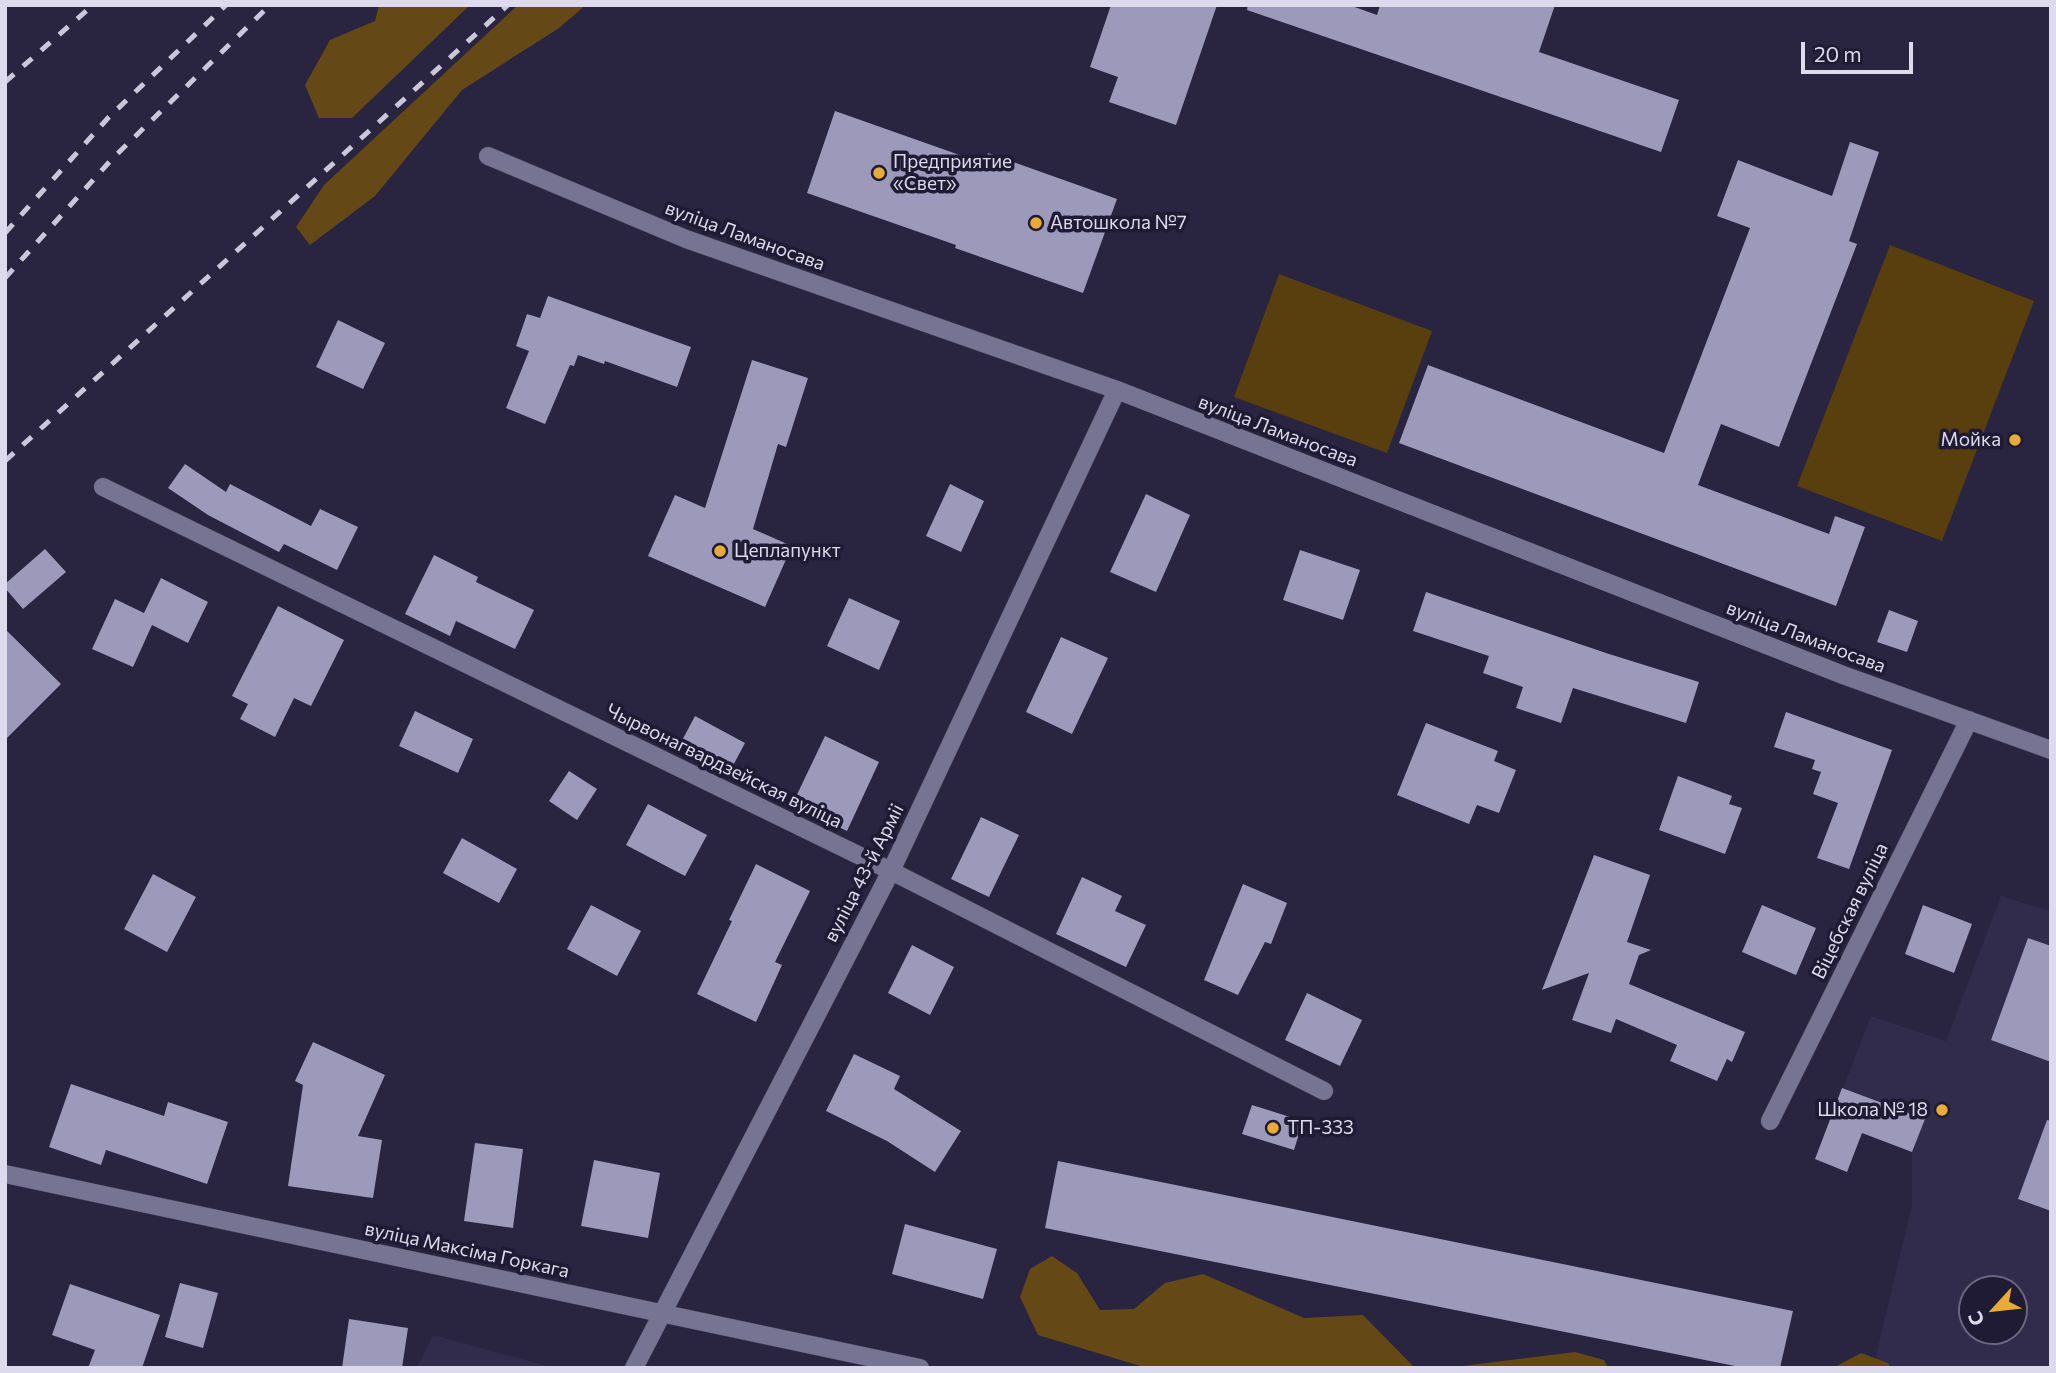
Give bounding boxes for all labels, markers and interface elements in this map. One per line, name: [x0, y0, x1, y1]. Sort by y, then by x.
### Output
scale bar: [1804, 28, 1916, 72]
text: 20 m: [1814, 41, 1862, 66]
place label: Предприятие «Свет»: [893, 151, 1012, 195]
marker: Предприятие «Свет»: [871, 165, 887, 181]
street label: вуліца Ламаносава: [662, 196, 828, 276]
place label: Автошкола №7: [1050, 212, 1187, 234]
marker: Автошкола №7: [1028, 215, 1044, 231]
street label: вуліца Ламаносава: [1195, 390, 1361, 472]
place label: Мойка: [1941, 429, 2001, 451]
marker: Мойка: [2007, 432, 2023, 448]
place label: Цеплапункт: [734, 540, 841, 562]
marker: Цеплапункт: [712, 543, 728, 559]
street label: вуліца Ламаносава: [1723, 596, 1889, 678]
street label: Чырвонагвардзейская вуліца: [602, 699, 846, 833]
street label: вуліца 43-й Арміі: [819, 800, 909, 946]
street label: Віцебская вуліца: [1807, 839, 1893, 983]
place label: Школа № 18: [1817, 1099, 1928, 1121]
marker: Школа № 18: [1934, 1102, 1950, 1118]
place label: ТП-333: [1287, 1117, 1354, 1139]
marker: ТП-333: [1265, 1120, 1281, 1136]
street label: вуліца Максіма Горкага: [363, 1217, 571, 1283]
north arrow: [1958, 1275, 2028, 1345]
text: С: [1962, 1308, 1989, 1330]

